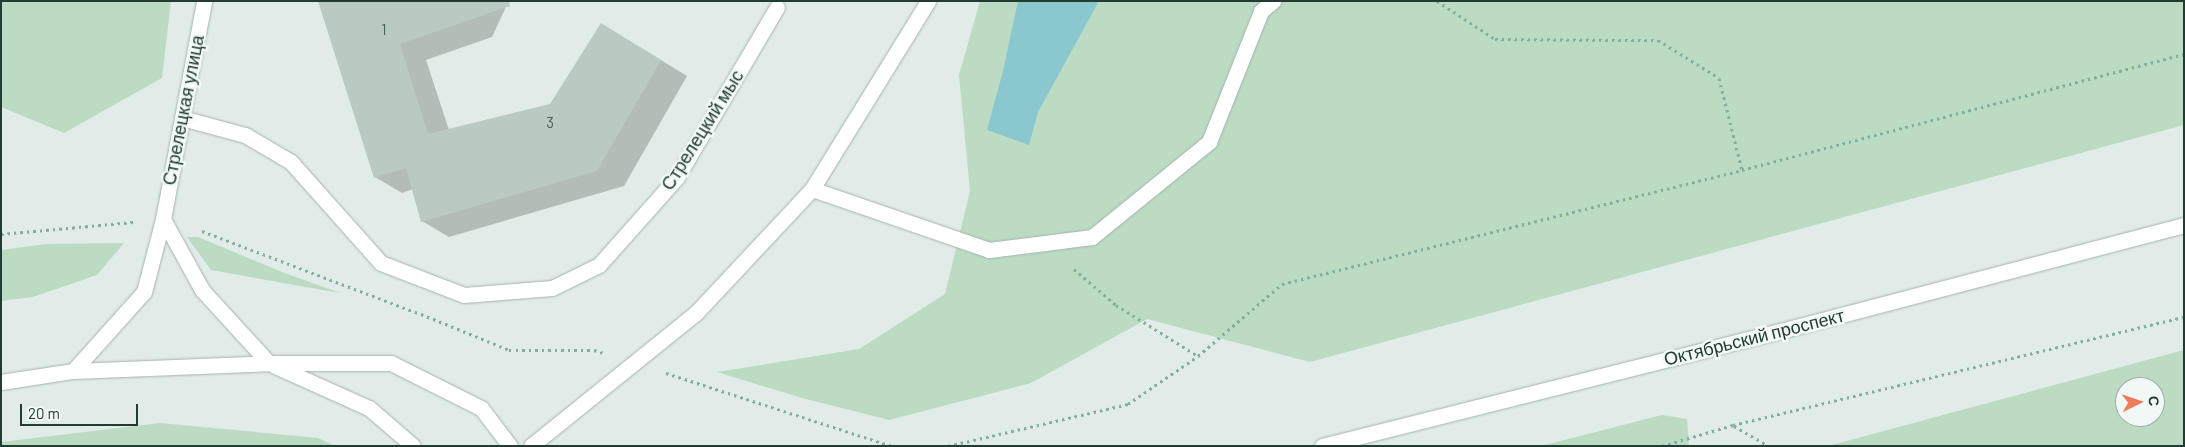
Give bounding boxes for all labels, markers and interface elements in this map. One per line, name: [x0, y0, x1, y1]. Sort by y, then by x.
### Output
house number: 1: [381, 21, 387, 39]
street label: Стрелецкая улица: [158, 33, 208, 187]
street label: Стрелецкий мыс: [656, 66, 748, 194]
house number: 3: [546, 114, 554, 132]
street label: Октябрьский проспект: [1662, 304, 1846, 370]
north arrow: [2115, 377, 2165, 427]
scale bar: [22, 394, 140, 426]
text: С: [2146, 395, 2163, 407]
text: 20 m: [28, 404, 60, 422]

